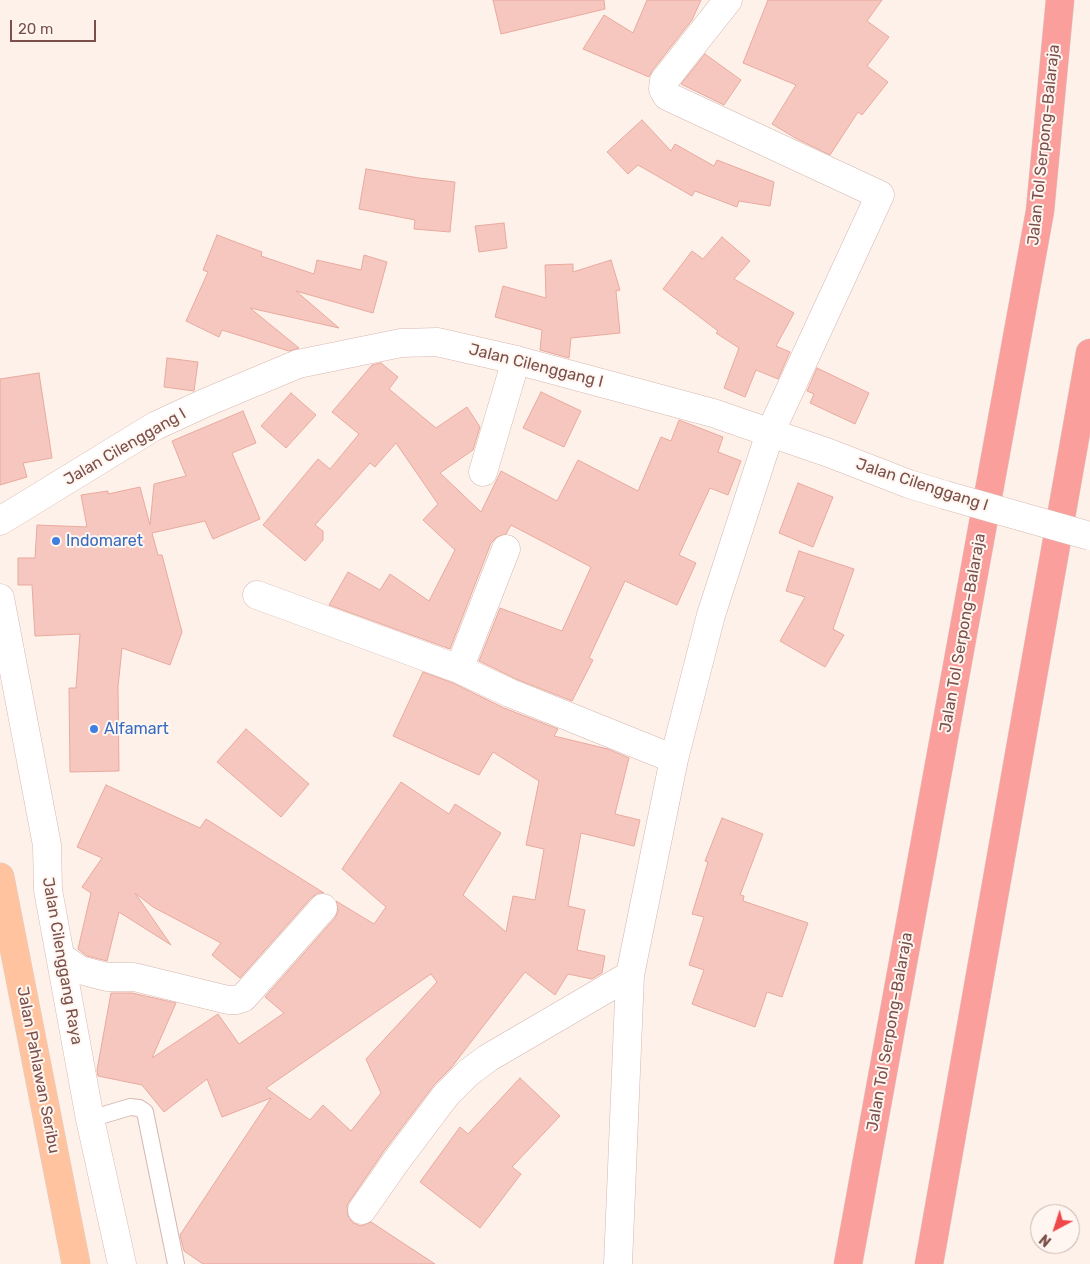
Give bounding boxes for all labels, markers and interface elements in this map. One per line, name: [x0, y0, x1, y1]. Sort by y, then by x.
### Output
scale bar: [12, 10, 99, 42]
text: 20 m: [18, 20, 53, 38]
street label: Jalan Tol Serpong–Balaraja: [1024, 44, 1064, 246]
street label: Jalan Cilenggang I: [467, 340, 605, 392]
street label: Jalan Cilenggang I: [61, 404, 189, 490]
street label: Jalan Cilenggang I: [854, 455, 990, 515]
place label: Indomaret: [66, 531, 143, 551]
street label: Jalan Tol Serpong–Balaraja: [936, 532, 990, 734]
marker: Indomaret: [50, 535, 62, 547]
place label: Alfamart: [104, 719, 169, 739]
marker: Alfamart: [88, 723, 100, 735]
street label: Jalan Cilenggang Raya: [38, 876, 86, 1046]
street label: Jalan Tol Serpong–Balaraja: [863, 931, 917, 1133]
street label: Jalan Pahlawan Seribu: [12, 985, 64, 1155]
north arrow: [1030, 1204, 1080, 1254]
text: N: [1036, 1230, 1055, 1250]

